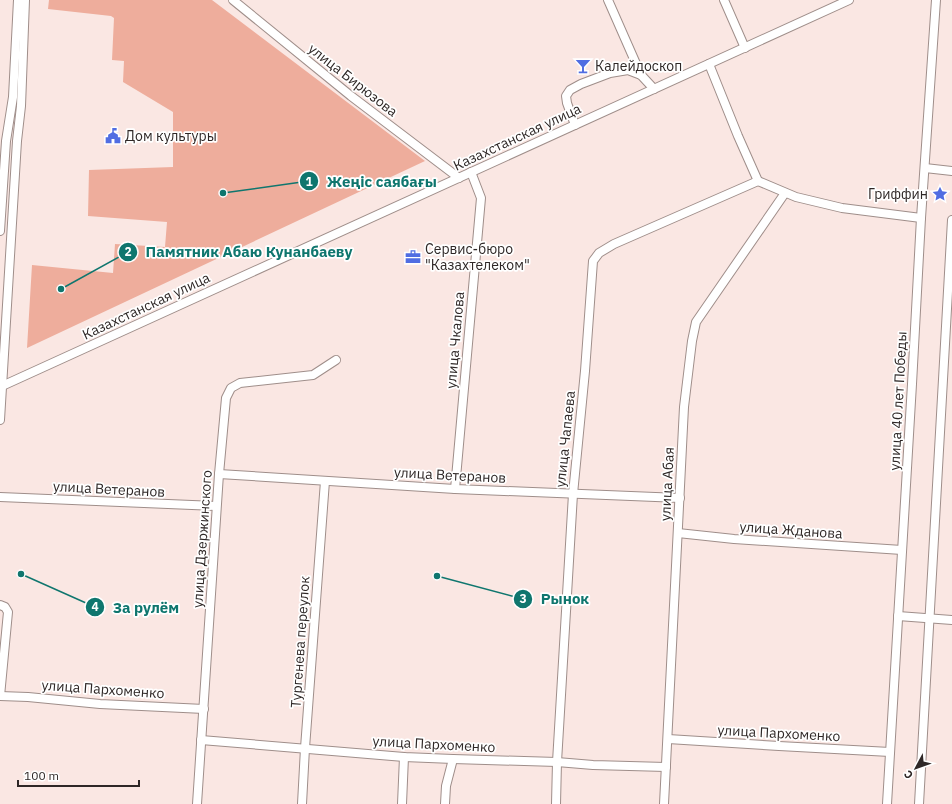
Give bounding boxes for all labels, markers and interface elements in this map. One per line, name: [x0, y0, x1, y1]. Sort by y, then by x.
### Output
street label: улица Бирюзова: [305, 40, 402, 121]
bar icon: Калейдоскоп: [574, 57, 592, 75]
place label: Калейдоскоп: [595, 57, 682, 75]
street label: Казахстанская улица: [450, 99, 584, 175]
public building icon: Дом культуры: [104, 127, 122, 145]
place label: Дом культуры: [125, 127, 217, 145]
callout: Жеңіс саябағы: [299, 168, 445, 195]
text: Жеңіс саябағы: [327, 172, 437, 191]
text: 1: [305, 174, 313, 189]
place label: Гриффин: [868, 185, 928, 203]
place icon: Гриффин: [931, 185, 949, 203]
callout: Памятник Абаю Кунанбаеву: [118, 239, 360, 266]
place label: Сервис-бюро "Казахтелеком": [425, 240, 530, 274]
text: Памятник Абаю Кунанбаеву: [146, 242, 352, 261]
text: 2: [124, 244, 132, 259]
office icon: Сервис-бюро "Казахтелеком": [404, 248, 422, 266]
street label: Казахстанская улица: [79, 268, 213, 344]
street label: улица Чкалова: [442, 290, 468, 389]
street label: улица 40 лет Победы: [885, 331, 911, 471]
street label: улица Чапаева: [551, 389, 579, 488]
street label: улица Абая: [656, 447, 678, 521]
street label: улица Ветеранов: [393, 463, 507, 487]
street label: улица Дзержинского: [188, 469, 216, 609]
street label: улица Ветеранов: [52, 477, 166, 501]
street label: улица Жданова: [739, 517, 844, 543]
street label: Тургенева переулок: [286, 575, 314, 709]
callout: Рынок: [513, 585, 597, 612]
text: Рынок: [541, 589, 589, 608]
text: 3: [519, 591, 527, 606]
callout: За рулём: [85, 594, 187, 621]
text: За рулём: [113, 598, 179, 617]
text: 4: [91, 599, 99, 614]
street label: улица Пархоменко: [41, 676, 165, 702]
street label: улица Пархоменко: [717, 721, 841, 745]
street label: улица Пархоменко: [372, 732, 496, 756]
north arrow: [896, 748, 936, 788]
scale bar: [18, 762, 139, 788]
text: С: [901, 767, 916, 782]
text: 100 m: [24, 768, 59, 783]

